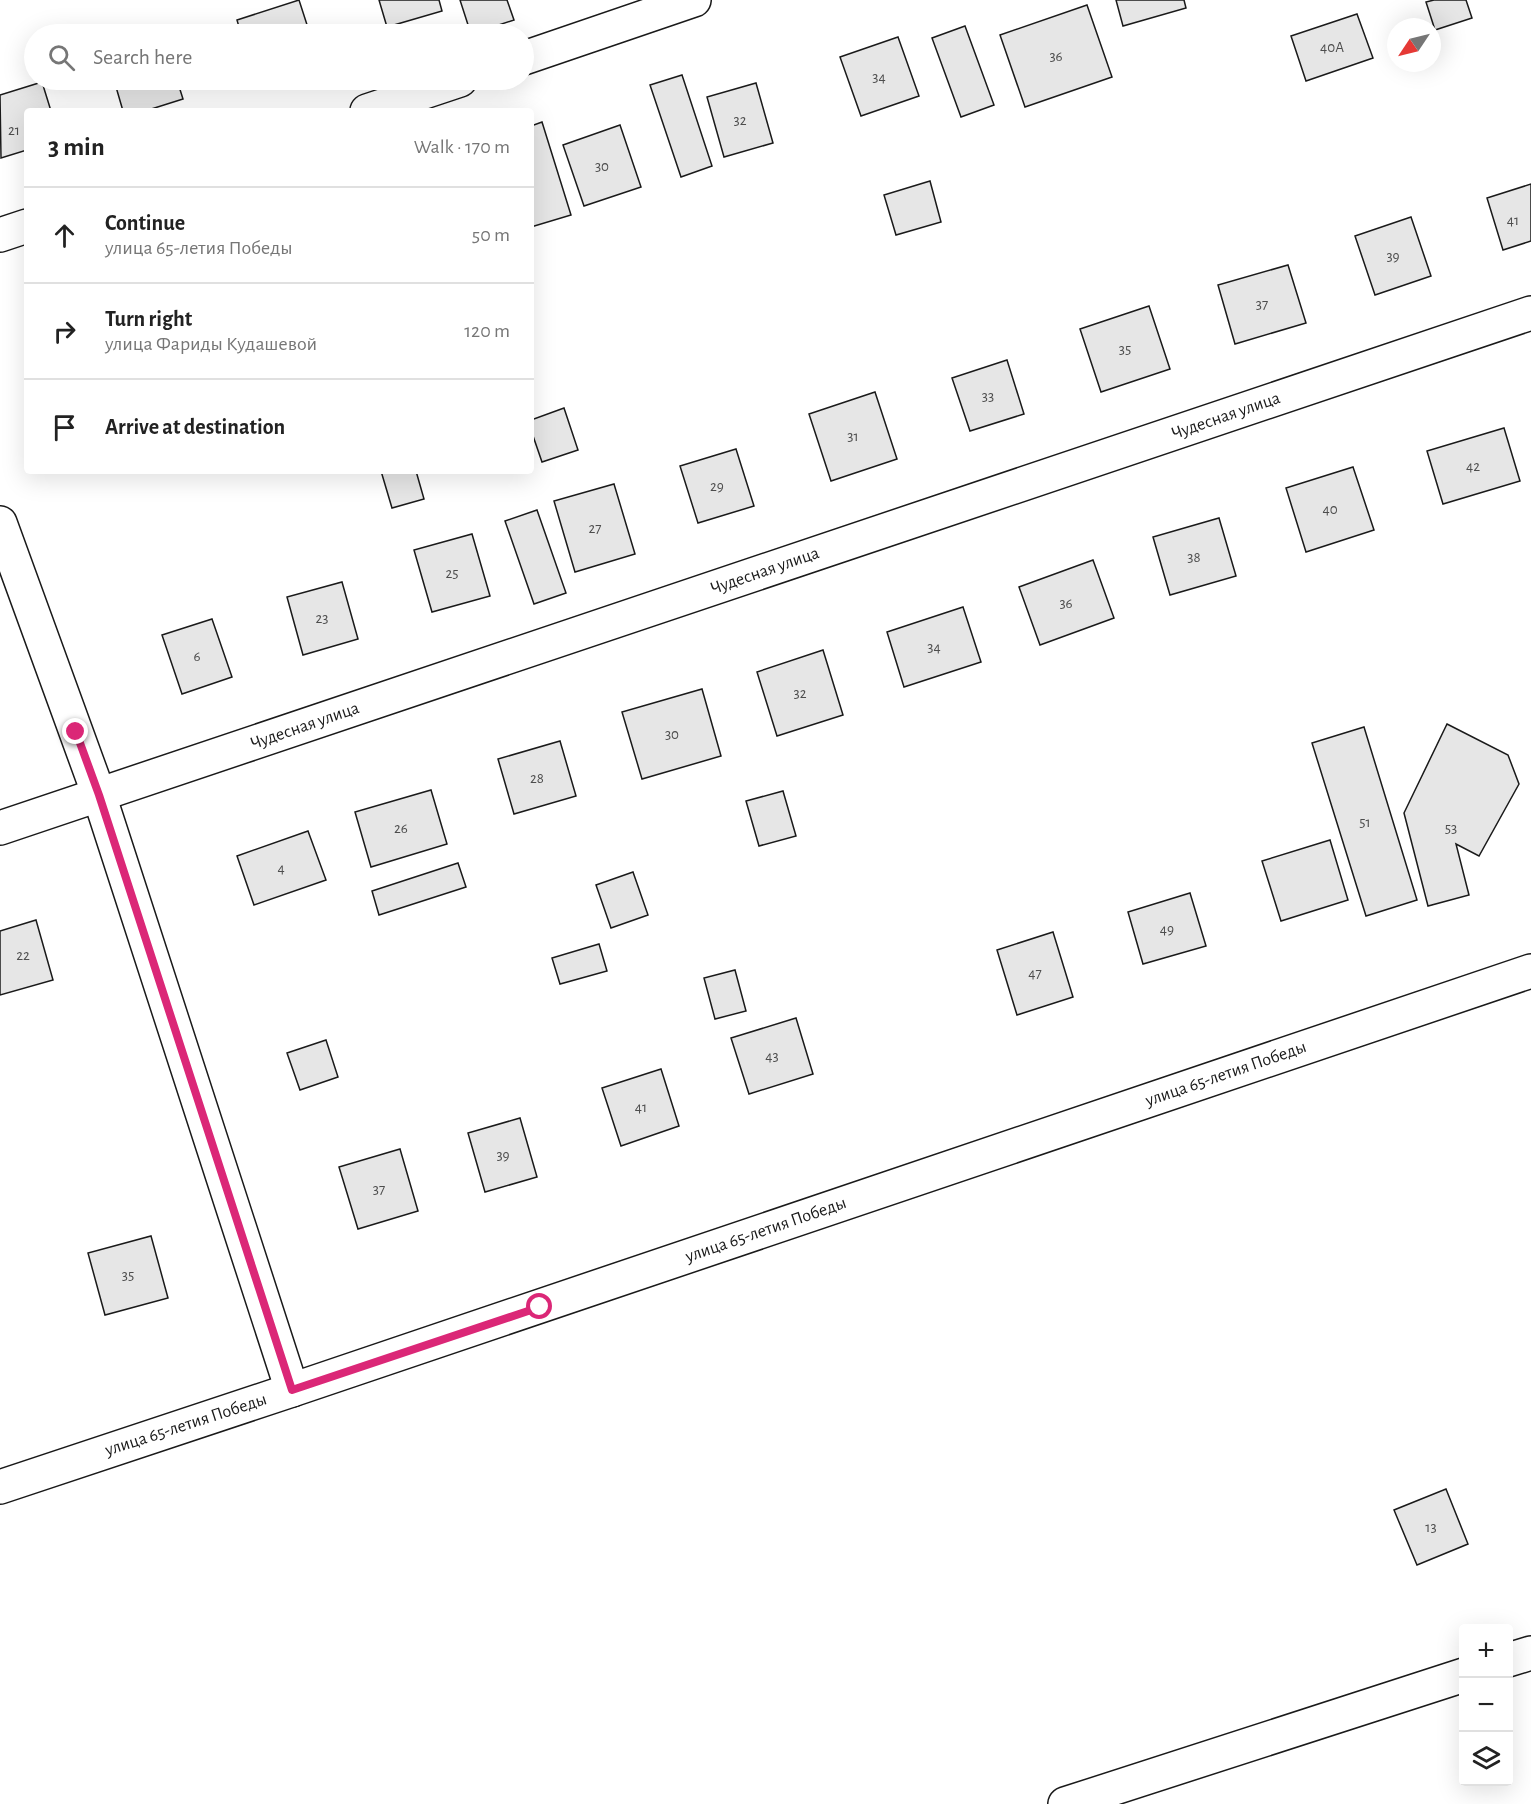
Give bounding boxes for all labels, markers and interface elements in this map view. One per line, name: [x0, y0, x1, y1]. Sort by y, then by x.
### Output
north arrow: [1387, 18, 1441, 72]
search box: [24, 24, 534, 90]
house number: 40А: [1320, 40, 1344, 55]
icon: search: [45, 41, 78, 74]
text: Search here: [93, 46, 192, 68]
house number: 36: [1049, 49, 1063, 64]
house number: 34: [872, 70, 886, 85]
house number: 32: [733, 113, 747, 128]
house number: 21: [8, 123, 20, 138]
text: 3 min: [48, 134, 105, 160]
text: Walk · 170 m: [414, 137, 510, 157]
house number: 30: [595, 159, 609, 174]
text: Continue: [105, 212, 185, 234]
house number: 41: [1507, 213, 1519, 228]
icon: ahead: [48, 219, 81, 252]
text: 50 m: [472, 225, 510, 245]
text: улица 65-летия Победы: [105, 238, 293, 258]
house number: 39: [1386, 249, 1400, 264]
house number: 37: [1256, 297, 1268, 312]
text: Turn right: [105, 308, 192, 330]
icon: right: [48, 315, 81, 348]
text: 120 m: [464, 321, 510, 341]
text: улица Фариды Кудашевой: [105, 334, 317, 354]
house number: 35: [1119, 342, 1131, 357]
house number: 33: [982, 389, 994, 404]
street label: Чудесная улица: [1169, 389, 1283, 443]
icon: arrive: [48, 411, 81, 444]
text: Arrive at destination: [105, 416, 285, 438]
house number: 31: [847, 429, 859, 444]
house number: 42: [1466, 459, 1480, 474]
house number: 29: [710, 479, 724, 494]
house number: 40: [1322, 502, 1338, 517]
house number: 27: [588, 521, 602, 536]
street label: Чудесная улица: [708, 544, 822, 598]
house number: 38: [1187, 550, 1201, 565]
house number: 25: [445, 566, 459, 581]
house number: 36: [1059, 596, 1073, 611]
house number: 23: [315, 611, 329, 626]
house number: 34: [927, 640, 941, 655]
house number: 6: [193, 649, 201, 664]
house number: 32: [793, 686, 807, 701]
street label: Чудесная улица: [248, 699, 362, 753]
route end: [62, 718, 88, 744]
house number: 30: [665, 727, 679, 742]
house number: 28: [530, 771, 544, 786]
house number: 51: [1359, 815, 1371, 830]
house number: 26: [394, 821, 408, 836]
house number: 53: [1445, 821, 1457, 836]
house number: 4: [277, 861, 285, 876]
house number: 49: [1160, 922, 1174, 937]
house number: 22: [16, 948, 30, 963]
house number: 47: [1028, 966, 1042, 981]
street label: улица 65-летия Победы: [1142, 1037, 1309, 1110]
house number: 43: [765, 1049, 779, 1064]
house number: 41: [635, 1100, 647, 1115]
house number: 39: [496, 1148, 510, 1163]
house number: 37: [373, 1182, 385, 1197]
street label: улица 65-летия Победы: [682, 1193, 849, 1266]
house number: 35: [122, 1268, 134, 1283]
route start: [526, 1293, 552, 1319]
street label: улица 65-летия Победы: [102, 1389, 269, 1460]
house number: 13: [1425, 1520, 1437, 1535]
map controls: [1459, 1624, 1513, 1786]
button: +: [1459, 1624, 1513, 1678]
button: −: [1459, 1678, 1513, 1732]
button: layers: [1459, 1732, 1513, 1786]

